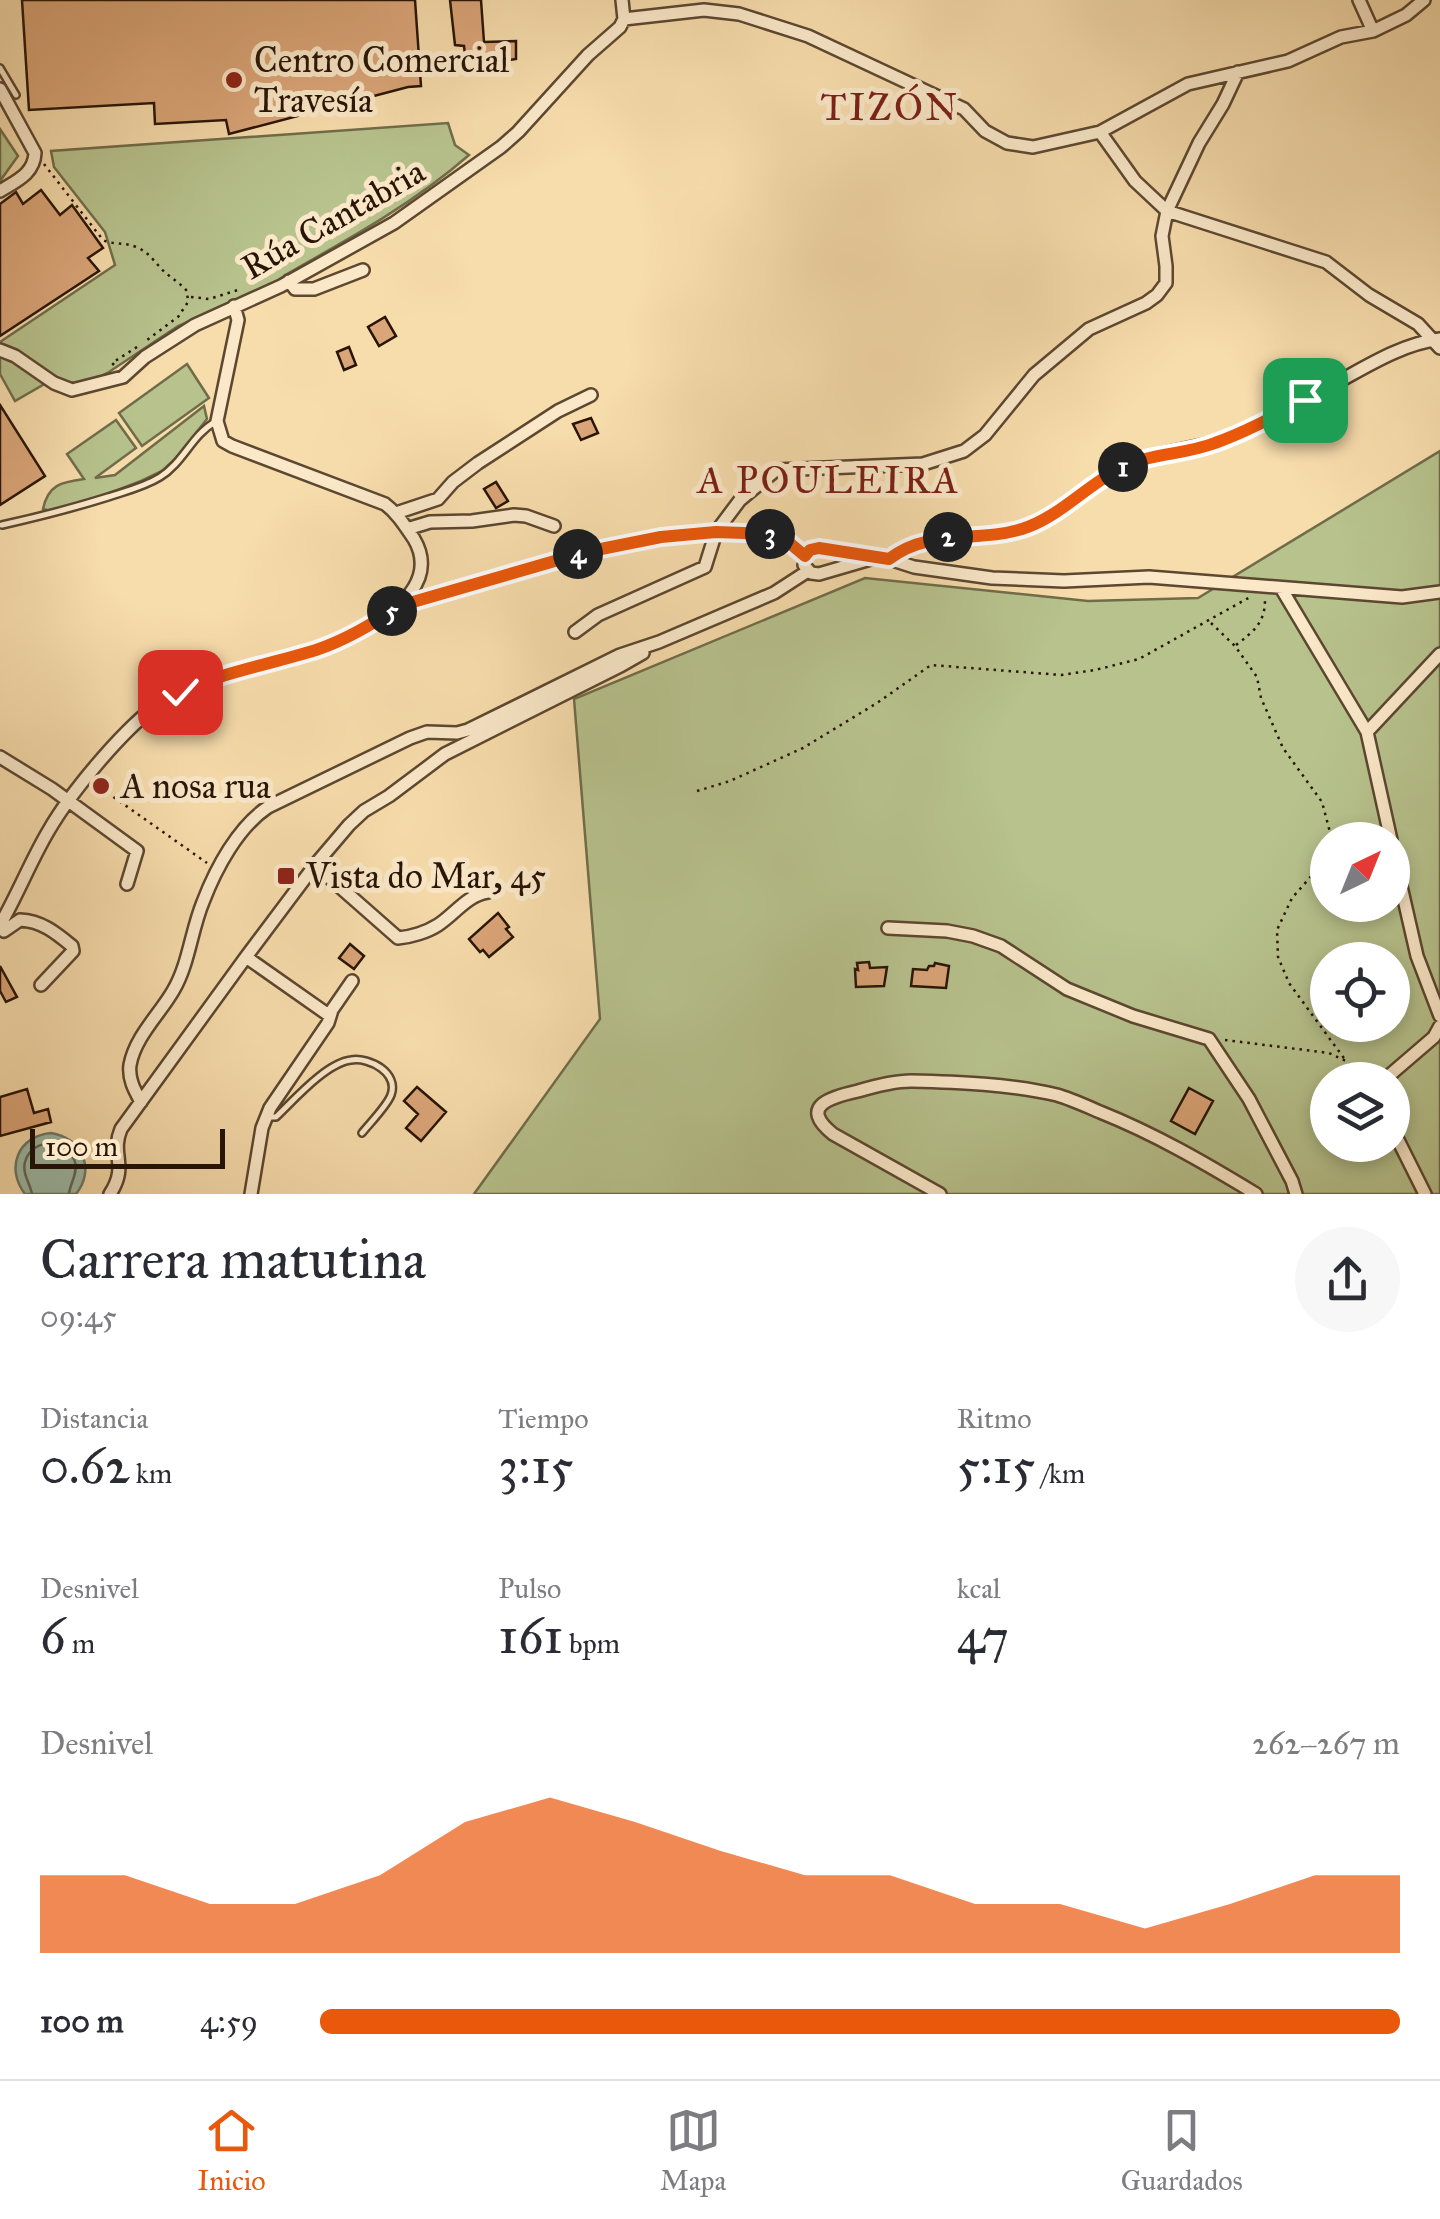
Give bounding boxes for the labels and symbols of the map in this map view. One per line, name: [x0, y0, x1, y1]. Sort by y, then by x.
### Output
place label: Centro Comercial Travesía: [254, 39, 510, 122]
marker: Centro Comercial Travesía: [223, 69, 245, 91]
district label: TIZÓN: [820, 83, 960, 130]
street label: Rúa Cantabria: [234, 150, 433, 289]
pin: [1263, 358, 1348, 443]
pin: 1: [1098, 442, 1148, 492]
district label: A POULEIRA: [695, 457, 961, 503]
pin: 3: [745, 509, 795, 559]
pin: 2: [923, 512, 973, 562]
pin: 4: [553, 529, 603, 579]
pin: 5: [367, 586, 417, 636]
pin: [138, 650, 223, 735]
place label: A nosa rua: [119, 765, 271, 808]
marker: A nosa rua: [90, 775, 112, 797]
north arrow: [1310, 822, 1410, 922]
place label: Vista do Mar, 45: [305, 855, 546, 898]
marker: Vista do Mar, 45: [275, 865, 297, 887]
scale bar: [30, 1124, 225, 1168]

